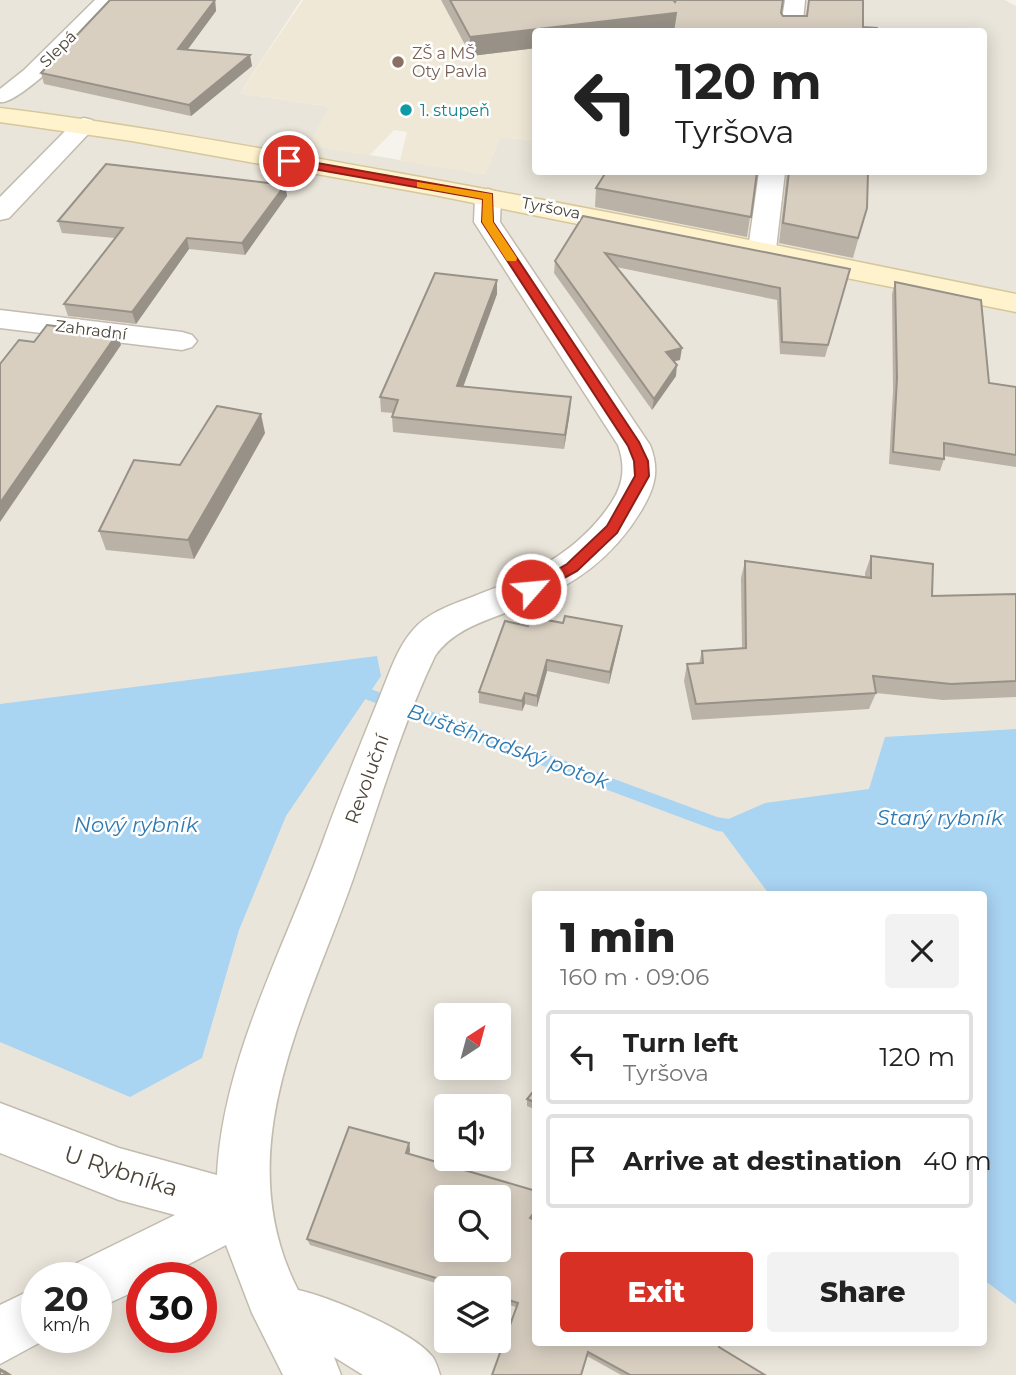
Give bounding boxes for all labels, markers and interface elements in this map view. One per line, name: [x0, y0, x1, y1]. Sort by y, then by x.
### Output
street label: Slepá: [36, 27, 80, 71]
place label: ZŠ a MŠ Oty Pavla: [412, 44, 487, 81]
text: 120 m: [675, 52, 822, 111]
marker: ZŠ a MŠ Oty Pavla: [390, 54, 406, 70]
icon: left: [560, 56, 651, 147]
place label: 1. stupeň: [420, 101, 490, 120]
marker: 1. stupeň: [398, 102, 414, 118]
text: Tyršova: [675, 112, 794, 151]
pin: [259, 131, 319, 191]
icon: arrive: [270, 142, 308, 180]
street label: Tyršova: [520, 193, 582, 223]
street label: Zahradní: [54, 316, 128, 344]
position arrow: [494, 552, 568, 626]
water label: Buštěhradský potok: [404, 698, 613, 795]
street label: Revoluční: [340, 730, 394, 827]
water label: Starý rybník: [877, 805, 1005, 830]
water label: Nový rybník: [74, 812, 200, 837]
text: 1 min: [560, 911, 676, 963]
button: close: [885, 914, 959, 988]
text: 160 m · 09:06: [560, 963, 709, 991]
north arrow: [434, 1003, 511, 1080]
map controls: [434, 1003, 511, 1353]
text: Turn left: [623, 1027, 739, 1059]
icon: left: [564, 1038, 602, 1076]
text: 120 m: [879, 1041, 955, 1073]
text: Tyršova: [623, 1059, 709, 1087]
button: sound: [434, 1094, 511, 1171]
street label: U Rybníka: [61, 1139, 181, 1203]
icon: arrive: [564, 1142, 602, 1180]
text: Arrive at destination: [623, 1145, 902, 1177]
text: 40 m: [923, 1145, 992, 1177]
button: search: [434, 1185, 511, 1262]
button: Exit: [560, 1252, 753, 1332]
button: Share: [767, 1252, 959, 1332]
speed limit sign: 30: [126, 1262, 217, 1353]
button: layers: [434, 1276, 511, 1353]
text: 20: [44, 1277, 89, 1320]
text: km/h: [42, 1314, 91, 1336]

